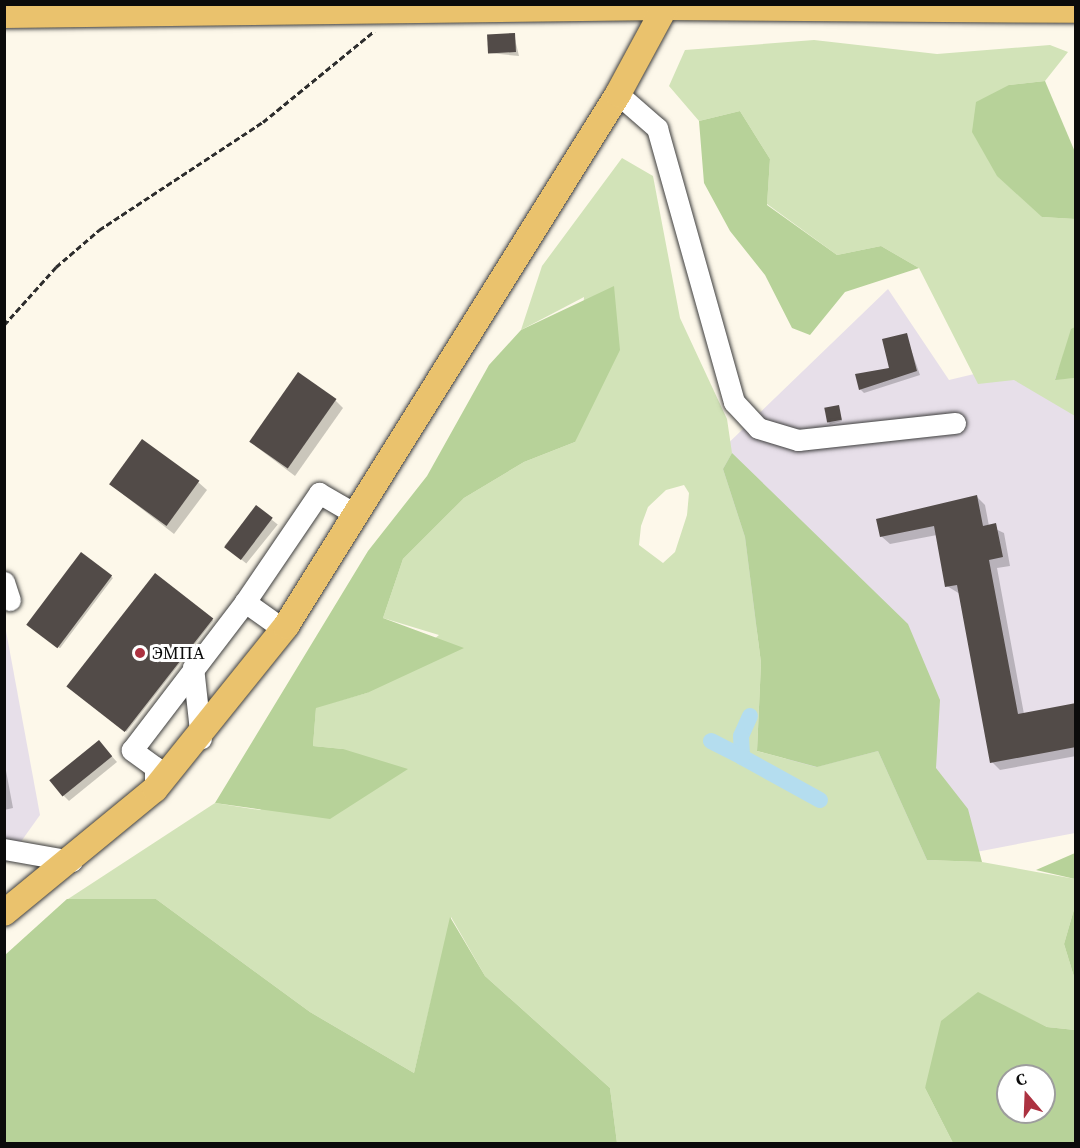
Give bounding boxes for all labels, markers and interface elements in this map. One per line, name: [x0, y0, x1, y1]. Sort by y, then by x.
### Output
place label: ЭМПА: [152, 642, 205, 664]
marker: ЭМПА: [133, 646, 147, 660]
north arrow: [996, 1064, 1056, 1124]
text: С: [1012, 1067, 1029, 1091]

